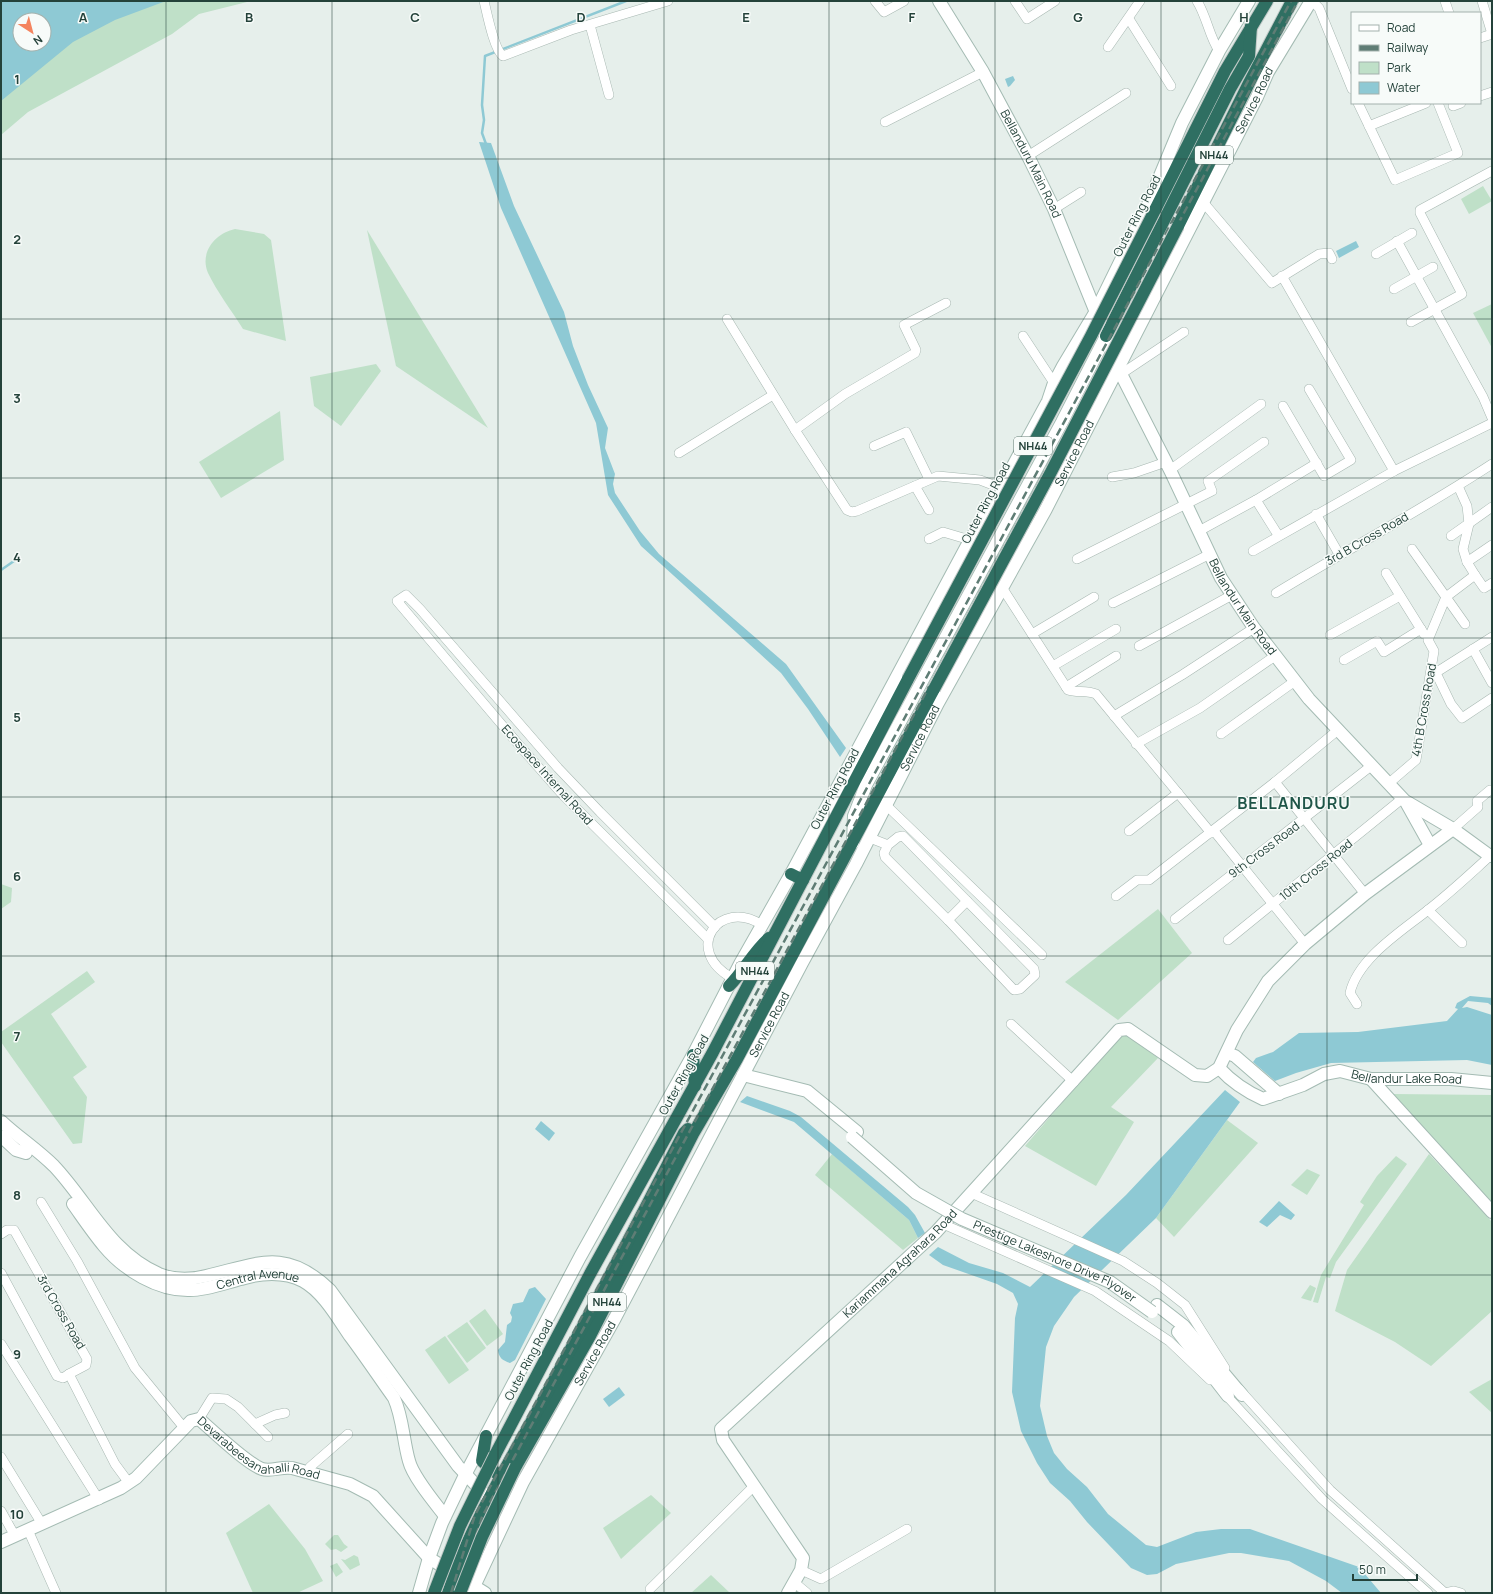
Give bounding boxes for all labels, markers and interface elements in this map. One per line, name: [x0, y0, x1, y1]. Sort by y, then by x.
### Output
text: A: [79, 8, 88, 26]
text: B: [245, 8, 253, 26]
text: C: [410, 8, 420, 26]
text: D: [576, 8, 586, 26]
text: E: [742, 8, 750, 26]
text: F: [909, 8, 916, 26]
text: G: [1073, 8, 1083, 26]
text: H: [1239, 8, 1249, 26]
north arrow: [12, 12, 52, 52]
legend: [1351, 12, 1481, 104]
text: Road: [1387, 19, 1415, 36]
text: N: [30, 32, 46, 49]
text: Railway: [1387, 39, 1429, 56]
text: Park: [1387, 59, 1412, 76]
street label: Service Road: [1231, 64, 1277, 136]
text: 1: [14, 70, 20, 88]
text: Water: [1387, 79, 1421, 96]
street label: Bellanduru Main Road: [997, 106, 1066, 220]
road number: NH44: [1195, 146, 1233, 164]
street label: Outer Ring Road: [1109, 172, 1164, 260]
text: 2: [13, 230, 21, 248]
text: 3: [13, 389, 21, 407]
street label: Service Road: [1050, 417, 1098, 489]
road number: NH44: [1014, 437, 1052, 455]
street label: Outer Ring Road: [957, 459, 1014, 546]
street label: 3rd B Cross Road: [1322, 508, 1411, 569]
text: 4: [13, 548, 21, 566]
street label: Bellandur Main Road: [1205, 556, 1281, 658]
street label: 4th B Cross Road: [1407, 662, 1440, 758]
street label: Service Road: [896, 702, 944, 774]
text: 5: [13, 708, 21, 726]
street label: Ecospace Internal Road: [498, 721, 597, 828]
street label: Outer Ring Road: [806, 745, 863, 832]
district label: BELLANDURU: [1237, 792, 1351, 814]
street label: 9th Cross Road: [1225, 817, 1303, 882]
street label: 10th Cross Road: [1276, 835, 1356, 904]
text: 6: [13, 867, 21, 885]
road number: NH44: [736, 962, 774, 980]
street label: Service Road: [745, 989, 793, 1060]
text: 7: [14, 1027, 21, 1045]
street label: Outer Ring Road: [654, 1031, 713, 1118]
street label: Bellandur Lake Road: [1349, 1065, 1463, 1088]
text: 8: [13, 1186, 21, 1204]
street label: Kariammana Agrahara Road: [839, 1205, 961, 1322]
street label: Prestige Lakeshore Drive Flyover: [971, 1216, 1141, 1307]
street label: Central Avenue: [214, 1265, 302, 1294]
street label: 3rd Cross Road: [33, 1271, 90, 1352]
road number: NH44: [588, 1293, 626, 1311]
street label: Outer Ring Road: [500, 1316, 557, 1403]
street label: Service Road: [570, 1318, 620, 1389]
text: 9: [13, 1345, 21, 1363]
street label: Devarabeesanahalli Road: [194, 1412, 322, 1483]
text: 10: [10, 1505, 24, 1523]
scale bar: [1353, 1556, 1417, 1582]
text: 50 m: [1359, 1561, 1386, 1578]

